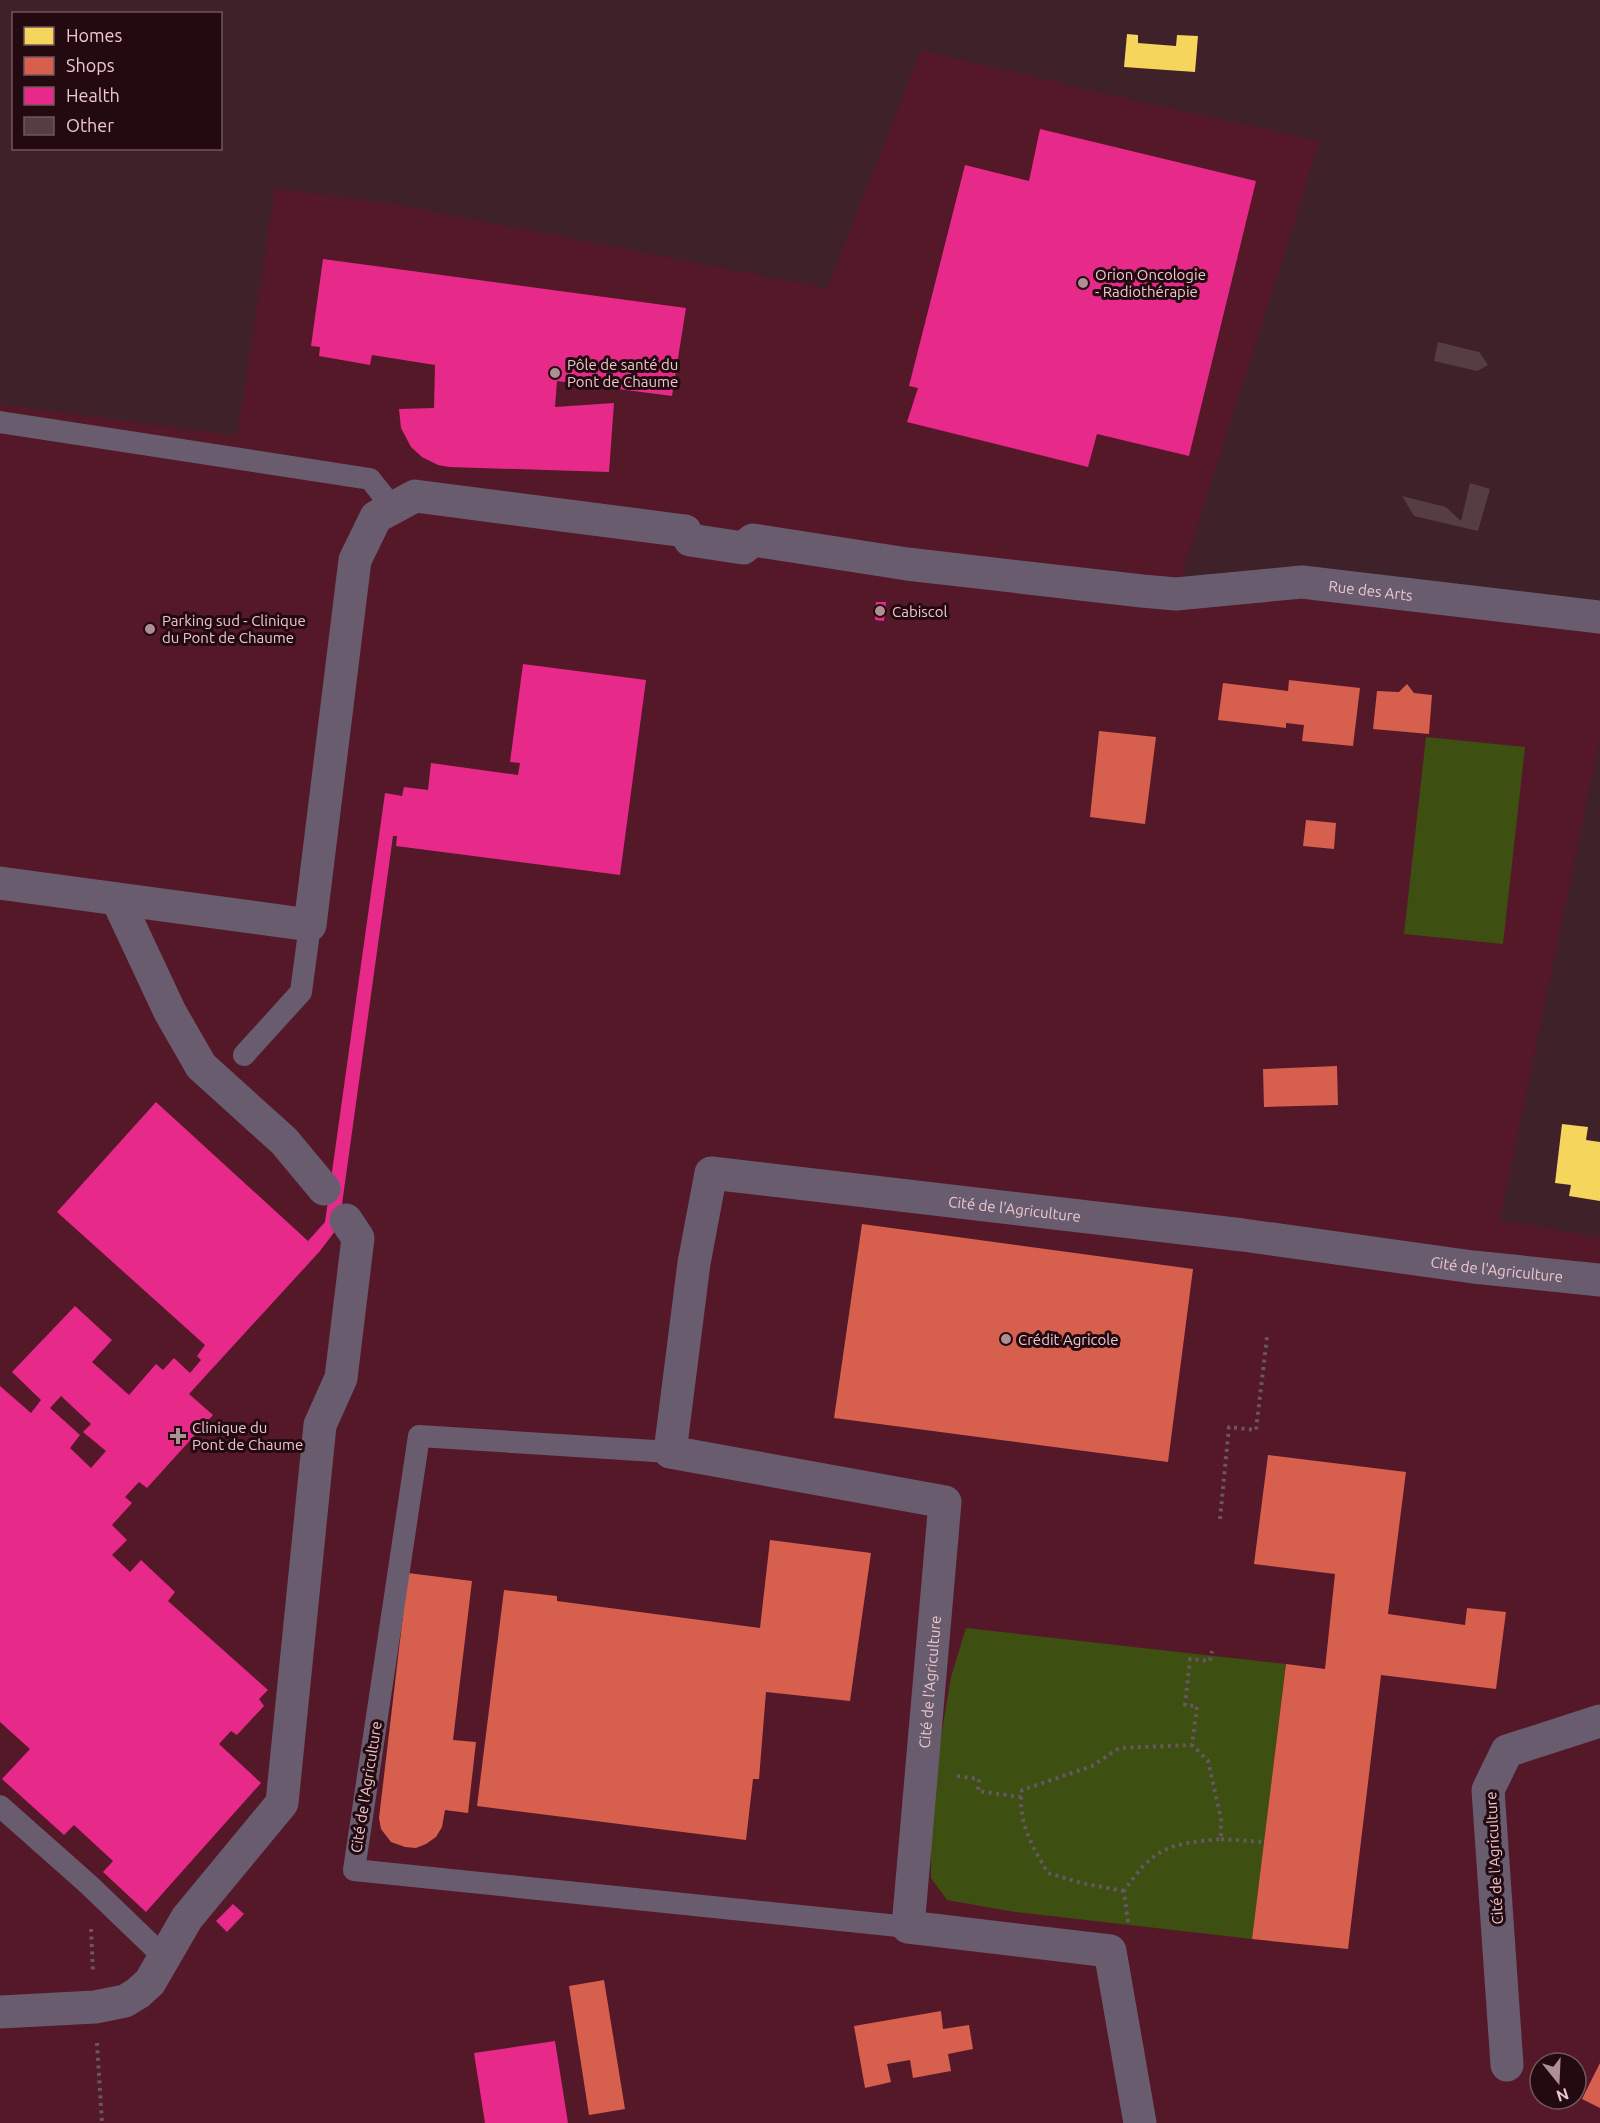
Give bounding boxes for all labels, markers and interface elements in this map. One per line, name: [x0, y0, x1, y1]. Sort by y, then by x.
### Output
legend: [12, 12, 222, 150]
text: Homes: [66, 25, 123, 45]
text: Shops: [66, 55, 115, 75]
text: Health: [66, 85, 120, 105]
text: Other: [66, 115, 114, 135]
place label: Orion Oncologie - Radiothérapie: [1095, 266, 1206, 300]
marker: Orion Oncologie - Radiothérapie: [1076, 276, 1090, 290]
place label: Pôle de santé du Pont de Chaume: [567, 356, 678, 390]
marker: Pôle de santé du Pont de Chaume: [548, 366, 562, 380]
street label: Rue des Arts: [1328, 577, 1414, 603]
place label: Cabiscol: [892, 603, 948, 620]
marker: Cabiscol: [873, 604, 887, 618]
place label: Parking sud - Clinique du Pont de Chaume: [162, 612, 306, 646]
marker: Parking sud - Clinique du Pont de Chaume: [143, 622, 157, 636]
street label: Cité de l'Agriculture: [948, 1192, 1082, 1225]
street label: Cité de l'Agriculture: [1430, 1253, 1564, 1285]
place label: Crédit Agricole: [1018, 1331, 1119, 1348]
marker: Crédit Agricole: [999, 1332, 1013, 1346]
place label: Clinique du Pont de Chaume: [192, 1419, 303, 1453]
marker: Clinique du Pont de Chaume: [169, 1427, 187, 1445]
street label: Cité de l'Agriculture: [915, 1615, 944, 1749]
street label: Cité de l'Agriculture: [347, 1720, 385, 1854]
street label: Cité de l'Agriculture: [1482, 1791, 1506, 1925]
north arrow: [1528, 2051, 1588, 2111]
text: N: [1554, 2085, 1571, 2106]

